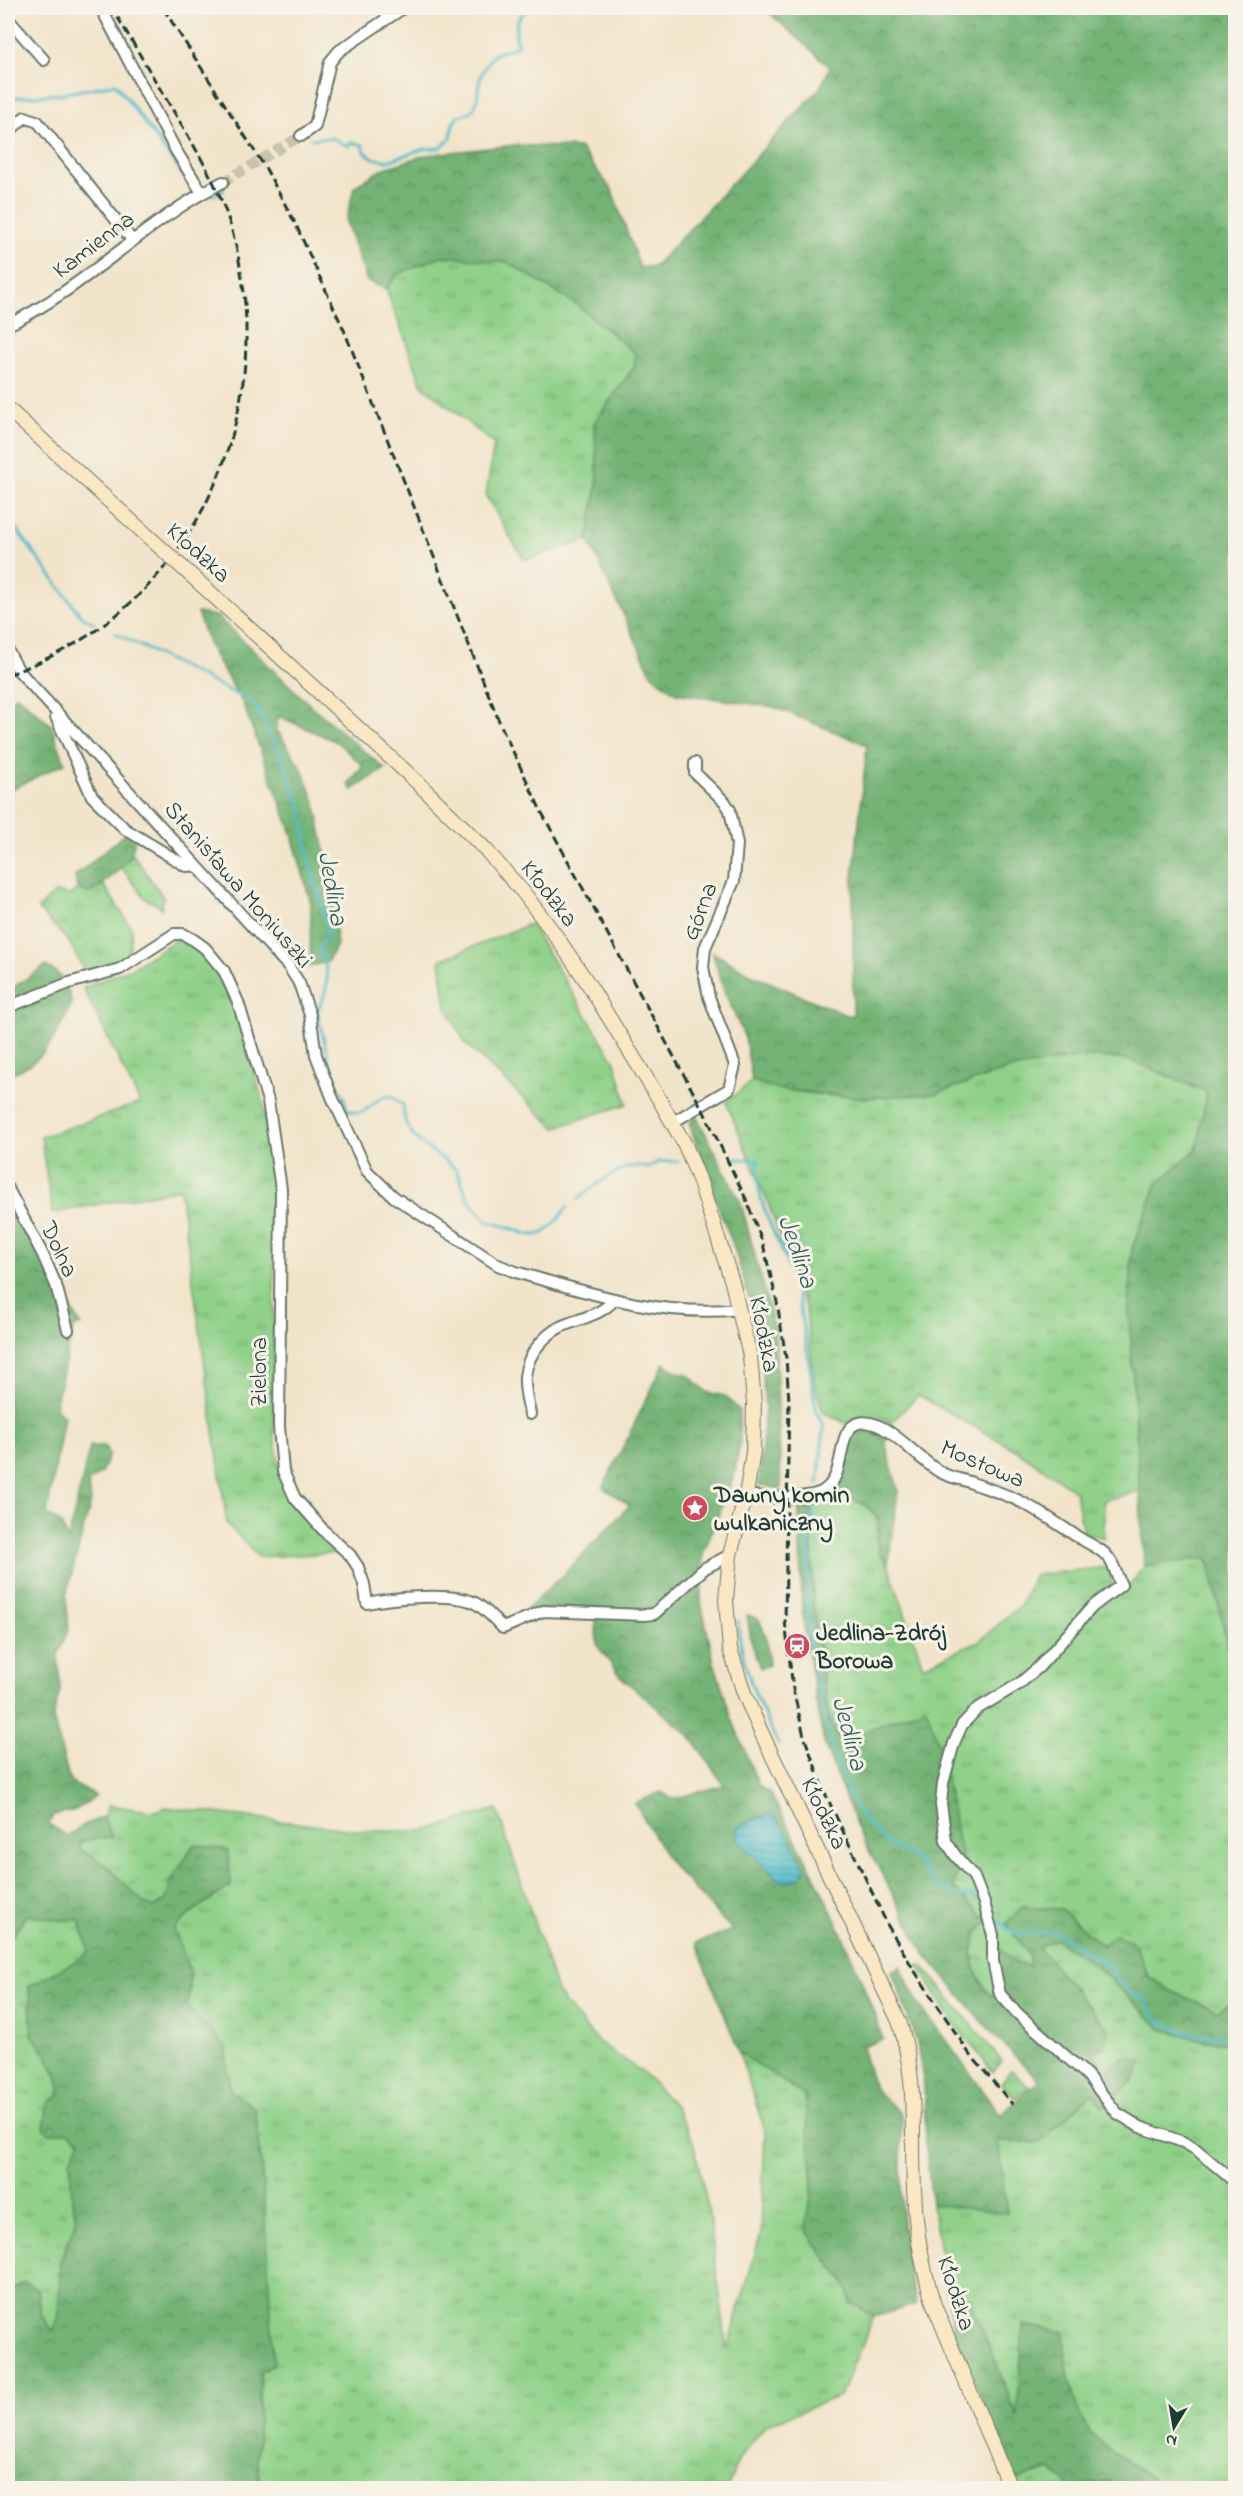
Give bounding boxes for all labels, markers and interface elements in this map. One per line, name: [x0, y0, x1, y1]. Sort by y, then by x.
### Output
street label: Kamienna: [46, 203, 143, 289]
street label: Kłodzka: [157, 515, 237, 592]
street label: Stanisława Moniuszki: [154, 794, 320, 977]
water label: Jedlina: [306, 848, 356, 930]
street label: Kłodzka: [511, 854, 585, 935]
street label: Górna: [674, 878, 728, 946]
water label: Jedlina: [766, 1210, 827, 1294]
street label: Dolna: [29, 1215, 86, 1284]
street label: Kłodzka: [738, 1294, 787, 1375]
street label: Zielona: [243, 1337, 278, 1407]
street label: Mostowa: [934, 1432, 1030, 1499]
place label: Dawny komin wulkaniczny: [713, 1479, 849, 1543]
place icon: Dawny komin wulkaniczny: [680, 1493, 710, 1523]
place label: Jedlina-Zdrój Borowa: [815, 1617, 947, 1680]
station icon: Jedlina-Zdrój Borowa: [782, 1631, 812, 1661]
water label: Jedlina: [820, 1693, 876, 1776]
street label: Kłodzka: [790, 1772, 855, 1856]
street label: Kłodzka: [926, 2252, 983, 2336]
north arrow: [1144, 2397, 1204, 2457]
text: N: [1164, 2427, 1179, 2453]

